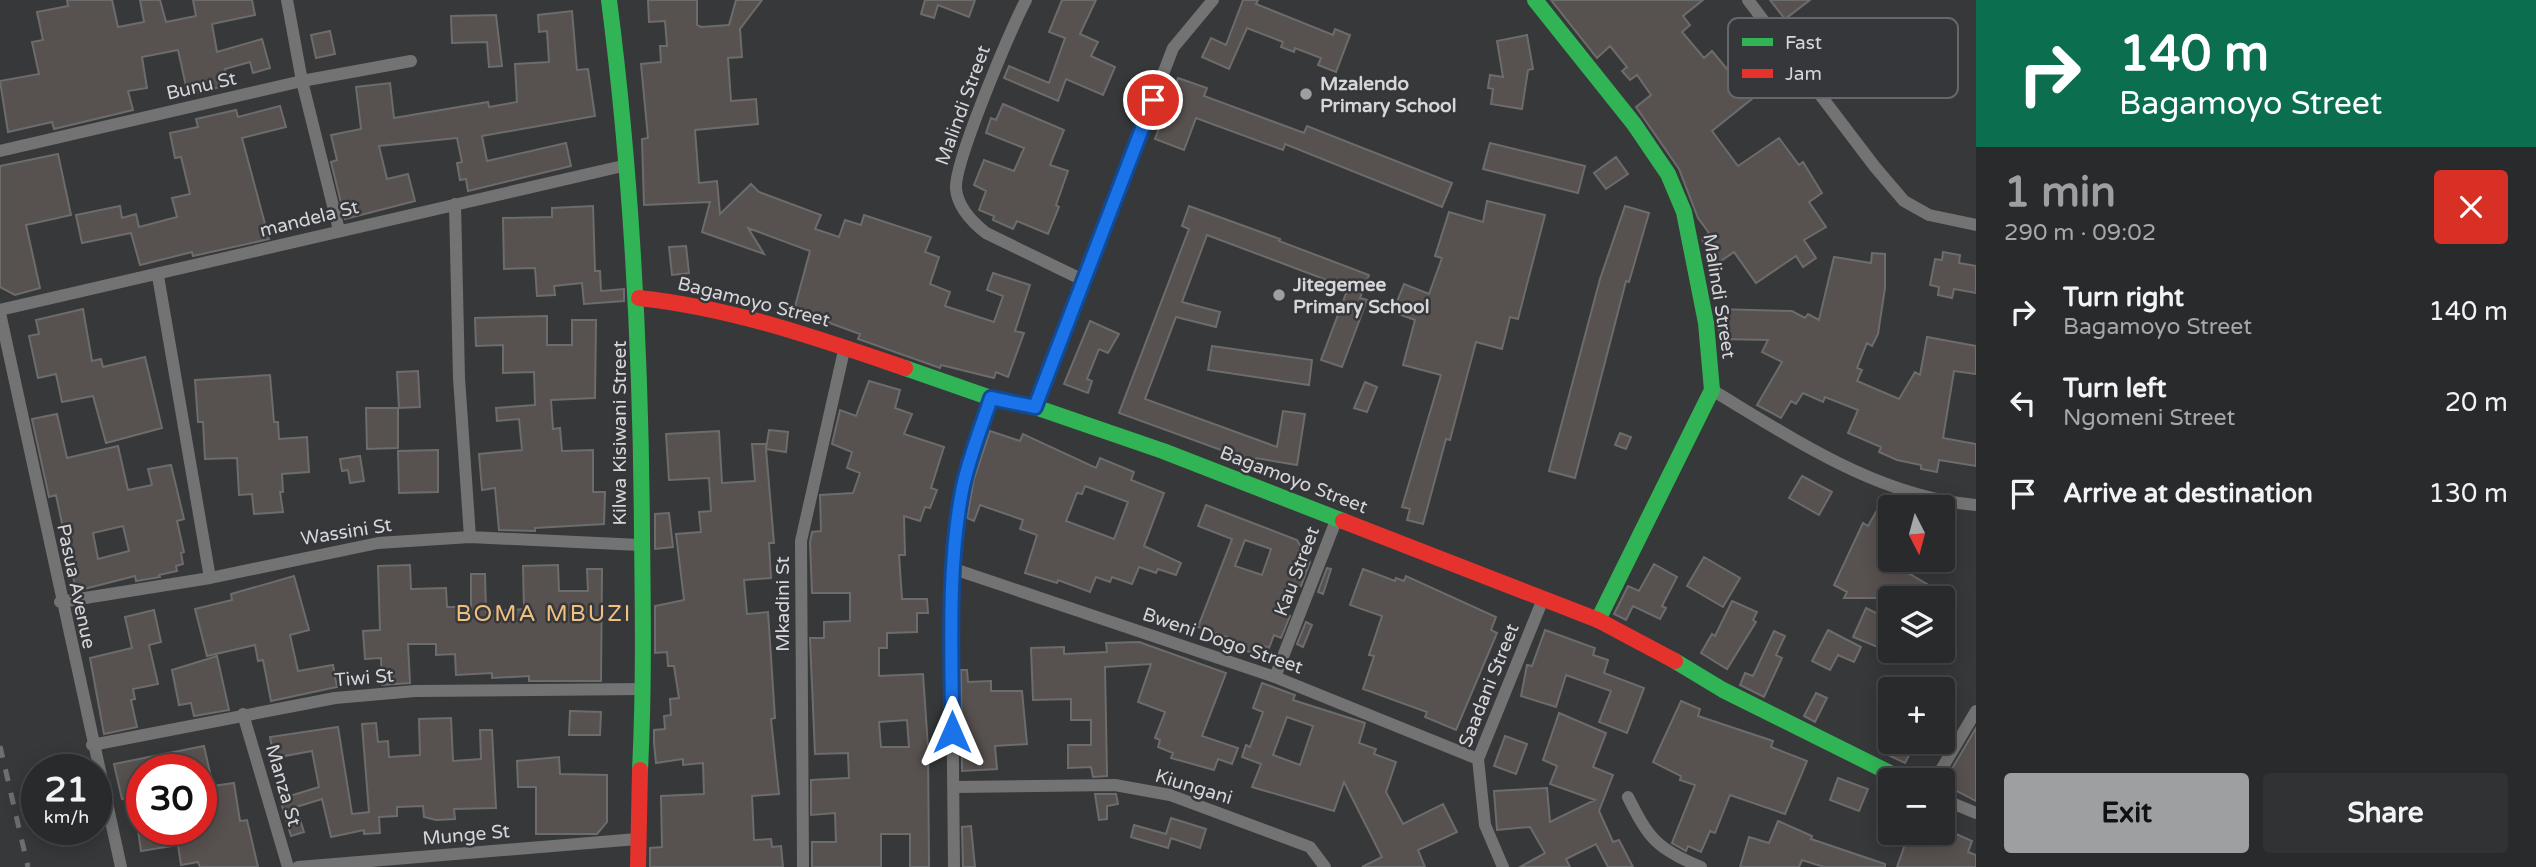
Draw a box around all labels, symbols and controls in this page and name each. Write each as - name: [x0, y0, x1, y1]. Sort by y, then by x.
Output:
- legend: [1728, 18, 1958, 98]
- text: 140 m: [2119, 25, 2269, 84]
- icon: right: [2004, 28, 2095, 119]
- text: Fast: [1785, 32, 1822, 54]
- street label: Malindi Street: [931, 42, 995, 168]
- text: Jam: [1785, 63, 1822, 85]
- street label: Bunu St: [164, 67, 238, 105]
- pin: [1123, 70, 1183, 130]
- place label: Mzalendo Primary School: [1320, 73, 1456, 118]
- icon: arrive: [1134, 81, 1172, 119]
- text: Bagamoyo Street: [2119, 85, 2382, 123]
- marker: Mzalendo Primary School: [1298, 86, 1314, 102]
- text: 1 min: [2004, 167, 2116, 218]
- button: close: [2434, 170, 2508, 244]
- street label: mandela St: [257, 196, 361, 242]
- text: 290 m · 09:02: [2004, 219, 2156, 247]
- street label: Malindi Street: [1698, 232, 1740, 360]
- street label: Bagamoyo Street: [675, 272, 832, 332]
- place label: Jitegemee Primary School: [1292, 274, 1429, 319]
- text: Turn right: [2063, 282, 2184, 313]
- marker: Jitegemee Primary School: [1271, 287, 1287, 303]
- icon: right: [2004, 293, 2042, 331]
- text: 140 m: [2428, 296, 2508, 327]
- text: Bagamoyo Street: [2063, 313, 2252, 341]
- street label: Kilwa Kisiwani Street: [609, 340, 631, 526]
- text: Turn left: [2063, 373, 2166, 404]
- icon: left: [2004, 384, 2042, 422]
- text: 20 m: [2445, 387, 2508, 418]
- text: Ngomeni Street: [2063, 404, 2235, 432]
- street label: Bagamoyo Street: [1217, 442, 1371, 518]
- icon: arrive: [2004, 475, 2042, 513]
- text: Arrive at destination: [2063, 478, 2313, 509]
- text: 130 m: [2428, 478, 2508, 509]
- north arrow: [1878, 495, 1955, 572]
- map controls: [1878, 495, 1955, 845]
- street label: Wassini St: [299, 514, 393, 550]
- street label: Pasua Avenue: [52, 522, 100, 651]
- street label: Kau Street: [1270, 523, 1324, 619]
- street label: Mkadini St: [772, 556, 794, 652]
- button: layers: [1878, 586, 1955, 663]
- district label: BOMA MBUZI: [456, 600, 632, 628]
- street label: Bweni Dogo Street: [1140, 603, 1306, 679]
- street label: Saadani Street: [1454, 620, 1524, 750]
- street label: Tiwi St: [334, 664, 395, 692]
- button: +: [1878, 677, 1955, 754]
- position arrow: [915, 695, 989, 769]
- street label: Manza St: [261, 742, 305, 829]
- speed limit sign: 30: [126, 754, 217, 845]
- street label: Kiungani: [1152, 765, 1235, 809]
- button: −: [1878, 768, 1955, 845]
- text: 21: [45, 769, 88, 811]
- button: Exit: [2004, 773, 2249, 853]
- button: Share: [2263, 773, 2508, 853]
- text: km/h: [44, 806, 89, 828]
- street label: Munge St: [422, 820, 511, 850]

